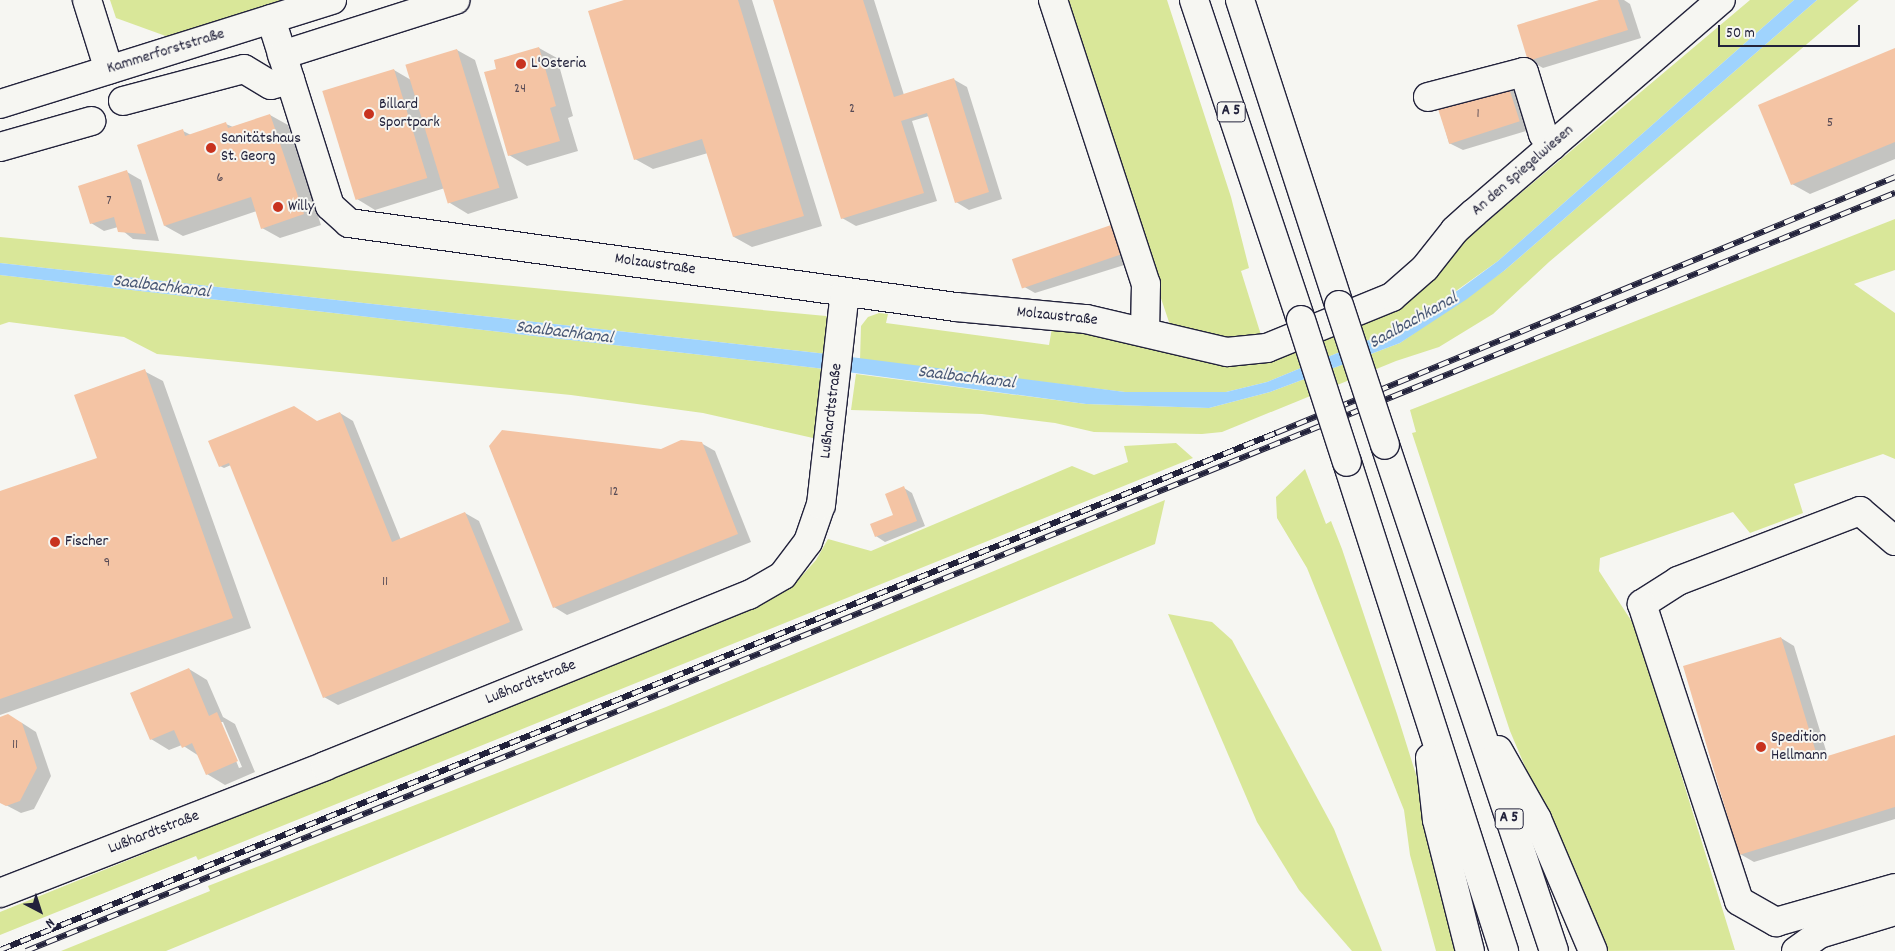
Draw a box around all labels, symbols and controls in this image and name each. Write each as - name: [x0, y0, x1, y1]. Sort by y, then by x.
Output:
- scale bar: [1720, 15, 1862, 47]
- text: 50 m: [1726, 23, 1755, 45]
- street label: Kammerforststraße: [105, 25, 227, 79]
- place label: L'Osteria: [531, 54, 586, 74]
- marker: L'Osteria: [515, 58, 527, 70]
- house number: 24: [514, 81, 526, 97]
- place label: Billard Sportpark: [379, 95, 440, 133]
- road number: A 5: [1216, 100, 1246, 124]
- house number: 2: [849, 101, 855, 117]
- house number: 1: [1476, 106, 1480, 122]
- marker: Billard Sportpark: [363, 108, 375, 120]
- house number: 5: [1827, 115, 1833, 131]
- street label: An den Spiegelwiesen: [1468, 121, 1578, 221]
- place label: Sanitätshaus St. Georg: [221, 129, 301, 167]
- marker: Sanitätshaus St. Georg: [205, 142, 217, 154]
- house number: 6: [217, 170, 223, 186]
- house number: 7: [106, 193, 112, 209]
- place label: Willy: [288, 197, 314, 217]
- marker: Willy: [272, 201, 284, 213]
- street label: Molzaustraße: [613, 250, 697, 280]
- water label: Saalbachkanal: [111, 271, 211, 305]
- water label: Saalbachkanal: [1366, 289, 1462, 355]
- street label: Molzaustraße: [1015, 303, 1099, 331]
- water label: Saalbachkanal: [514, 317, 614, 351]
- street label: Lußhardtstraße: [817, 362, 847, 460]
- water label: Saalbachkanal: [916, 362, 1016, 396]
- house number: 12: [609, 484, 619, 500]
- place label: Fischer: [65, 532, 109, 552]
- marker: Fischer: [49, 536, 61, 548]
- house number: 9: [104, 555, 110, 571]
- house number: 11: [382, 574, 388, 590]
- street label: Lußhardtstraße: [483, 656, 579, 710]
- place label: Spedition Hellmann: [1771, 728, 1827, 766]
- house number: 11: [12, 737, 18, 753]
- marker: Spedition Hellmann: [1755, 741, 1767, 753]
- road number: A 5: [1494, 806, 1524, 832]
- street label: Lußhardtstraße: [106, 807, 202, 859]
- north arrow: [15, 886, 65, 936]
- text: N: [41, 913, 59, 932]

